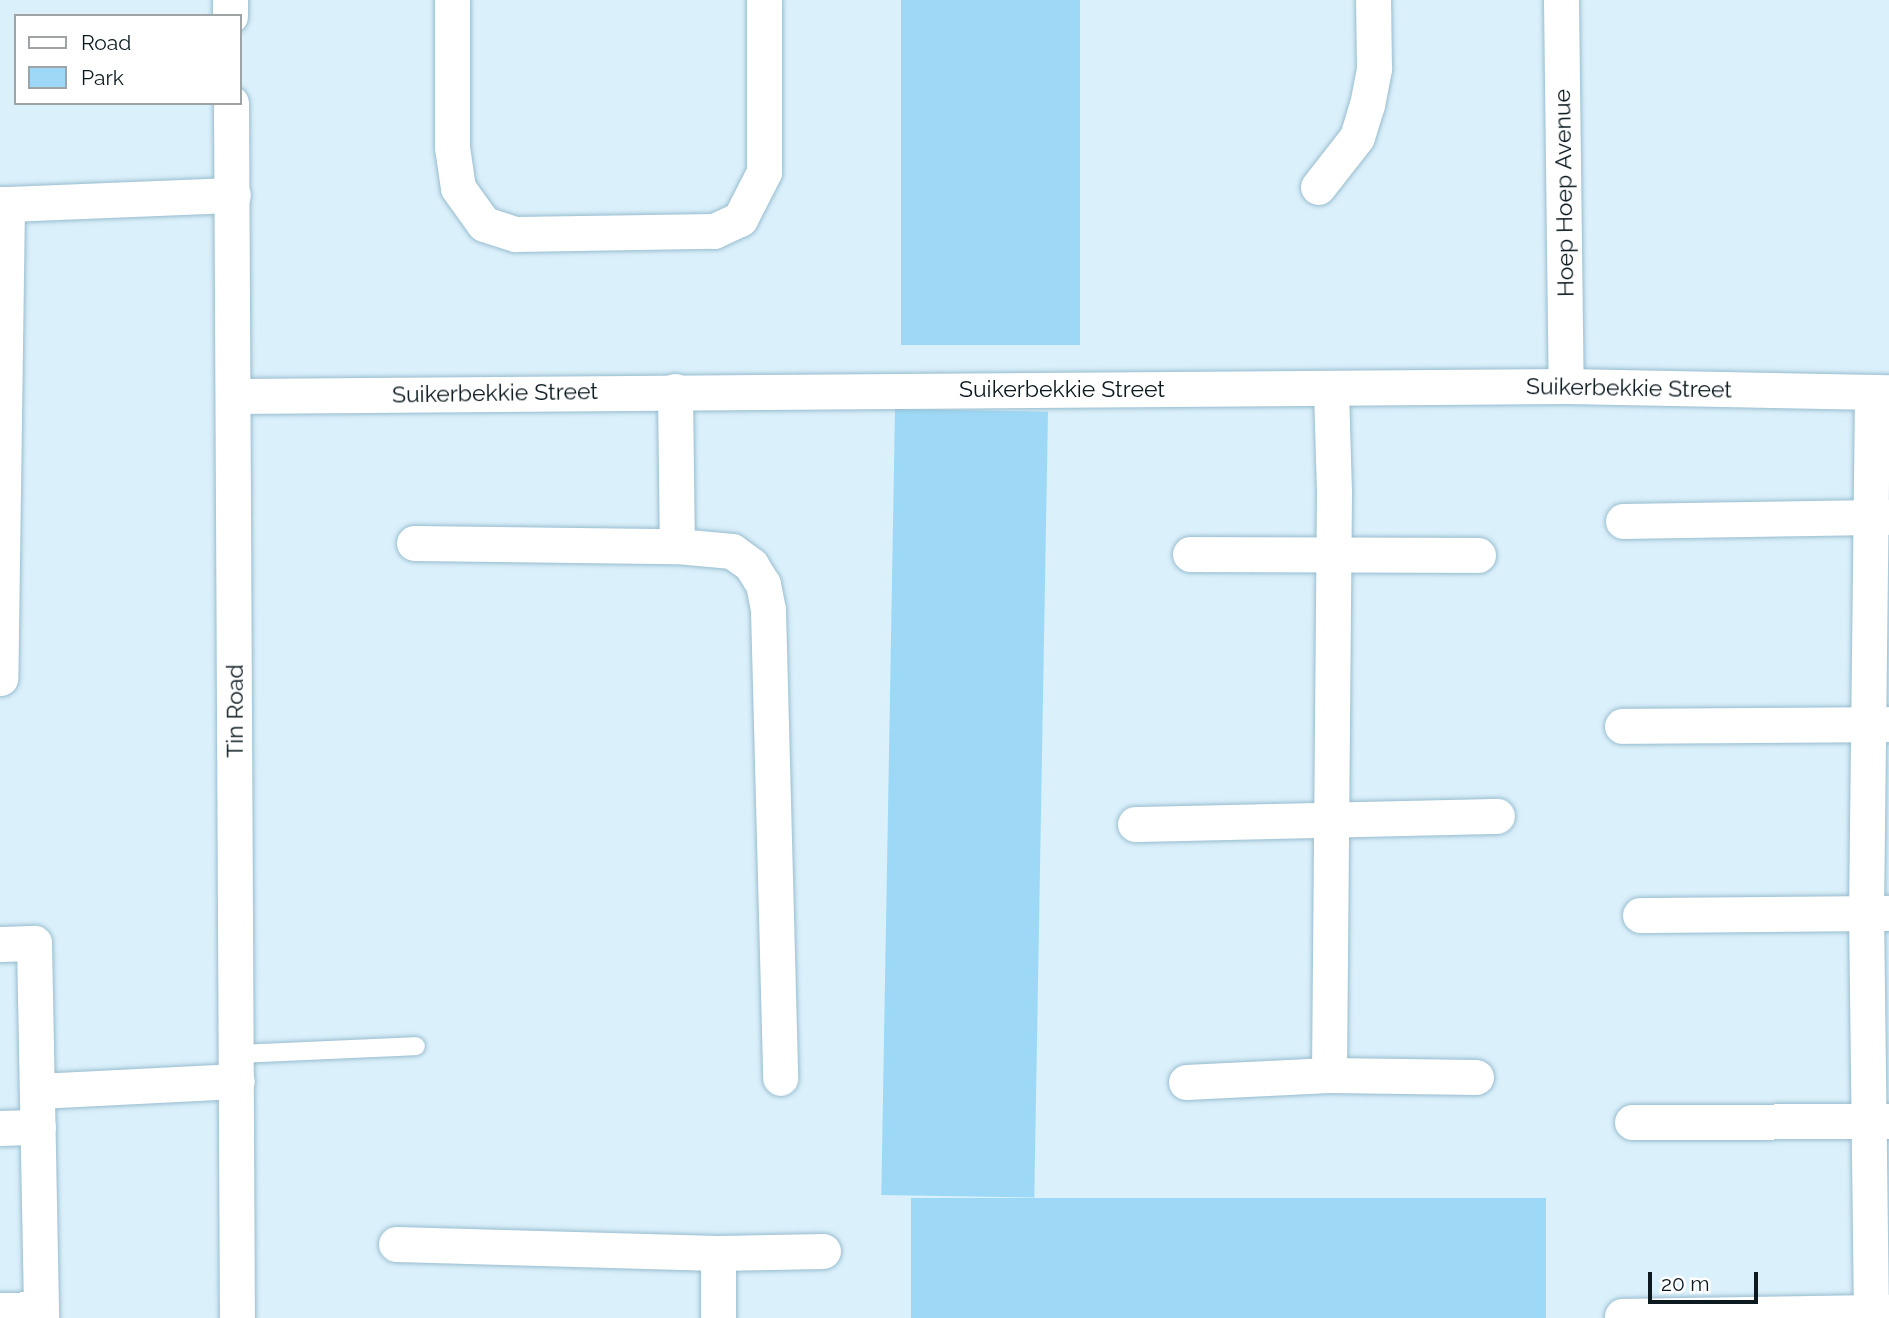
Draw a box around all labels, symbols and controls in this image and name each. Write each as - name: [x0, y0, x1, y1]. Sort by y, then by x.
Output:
- legend: [14, 14, 242, 105]
- text: Road: [81, 30, 131, 55]
- text: Park: [81, 65, 124, 90]
- street label: Hoep Hoep Avenue: [1548, 88, 1580, 298]
- street label: Suikerbekkie Street: [1526, 372, 1732, 404]
- street label: Suikerbekkie Street: [959, 375, 1165, 403]
- street label: Suikerbekkie Street: [392, 377, 598, 409]
- street label: Tin Road: [221, 664, 249, 758]
- scale bar: [1651, 1258, 1761, 1302]
- text: 20 m: [1661, 1271, 1709, 1296]

